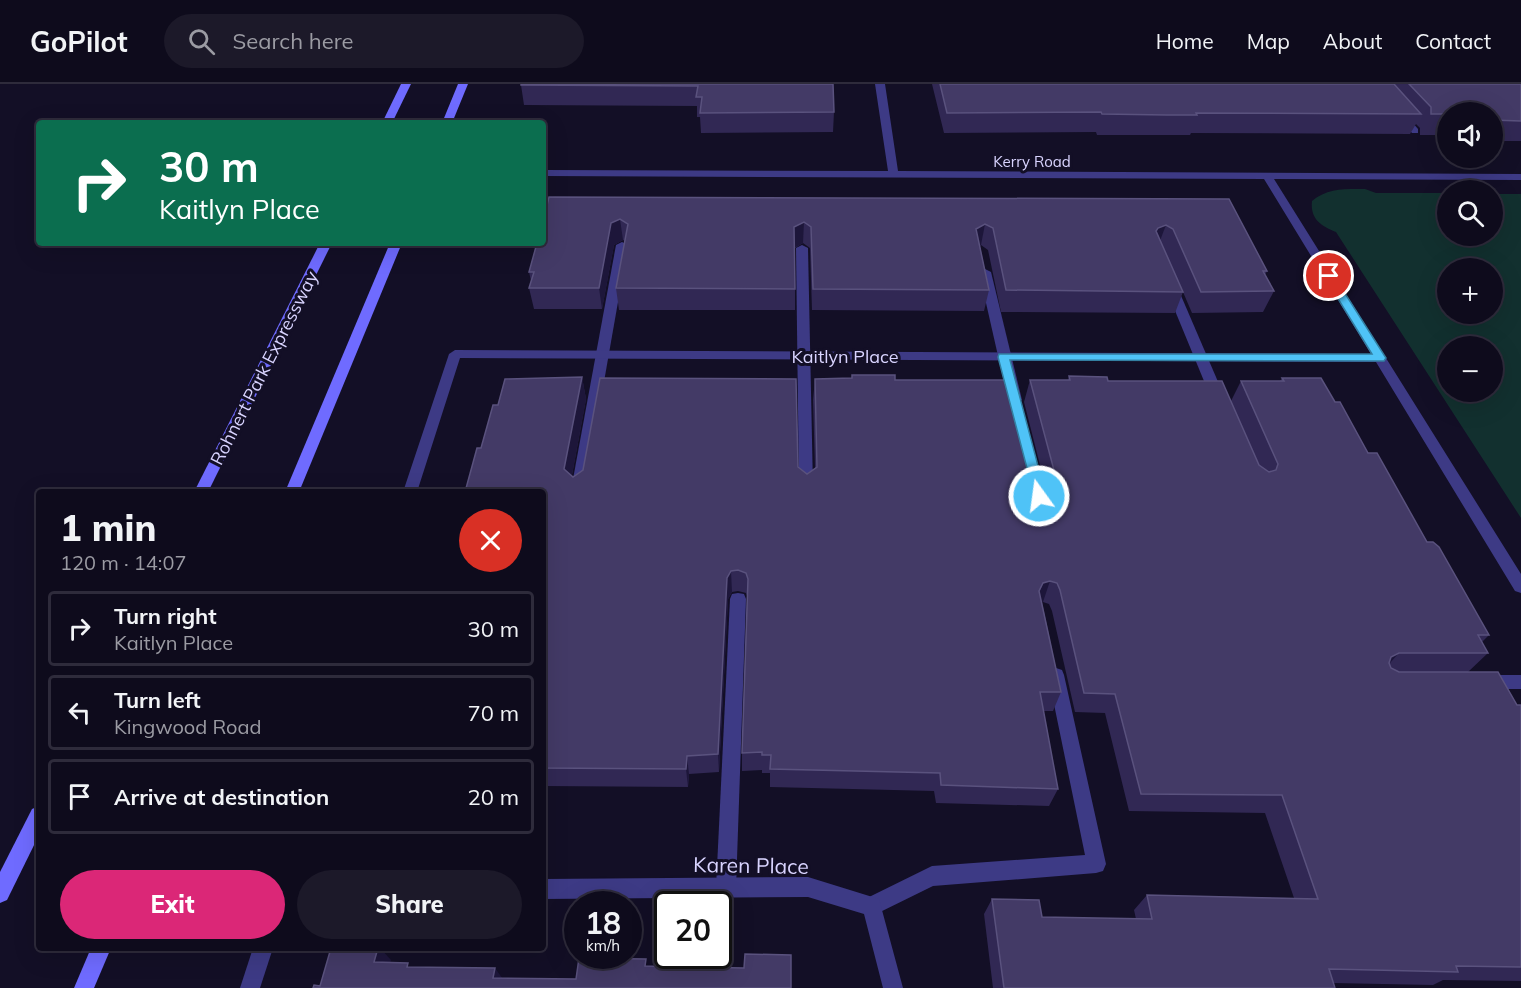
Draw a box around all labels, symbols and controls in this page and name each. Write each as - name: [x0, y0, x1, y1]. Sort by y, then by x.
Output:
- search box: [164, 14, 584, 68]
- text: GoPilot: [30, 24, 128, 59]
- icon: search: [185, 25, 218, 58]
- text: Search here: [233, 27, 354, 55]
- text: Home: [1156, 28, 1214, 54]
- text: Map: [1247, 28, 1290, 54]
- text: About: [1323, 28, 1382, 54]
- text: Contact: [1415, 28, 1491, 54]
- map controls: [1437, 102, 1503, 402]
- button: sound: [1437, 102, 1503, 168]
- text: 30 m: [159, 140, 259, 193]
- icon: right: [60, 144, 138, 222]
- street label: Kerry Road: [993, 152, 1071, 171]
- button: search: [1437, 180, 1503, 246]
- text: Kaitlyn Place: [159, 192, 320, 226]
- pin: [1303, 250, 1354, 301]
- button: +: [1437, 258, 1503, 324]
- icon: arrive: [1312, 259, 1345, 292]
- street label: Rohnert Park Expressway: [205, 267, 323, 469]
- button: −: [1437, 336, 1503, 402]
- street label: Kaitlyn Place: [791, 345, 899, 368]
- position arrow: [1007, 464, 1071, 528]
- text: 1 min: [60, 505, 156, 550]
- button: close: [459, 509, 522, 572]
- text: 120 m · 14:07: [60, 550, 186, 575]
- text: Turn right: [114, 602, 217, 630]
- icon: right: [63, 612, 96, 645]
- text: 30 m: [468, 615, 519, 643]
- text: Kaitlyn Place: [114, 630, 233, 655]
- text: Turn left: [114, 686, 201, 714]
- icon: left: [63, 696, 96, 729]
- text: 70 m: [468, 699, 519, 727]
- text: Kingwood Road: [114, 714, 262, 739]
- icon: arrive: [63, 780, 96, 813]
- text: Arrive at destination: [114, 783, 329, 811]
- text: 20 m: [468, 783, 519, 811]
- street label: Karen Place: [693, 851, 809, 879]
- button: Exit: [60, 870, 285, 939]
- button: Share: [297, 870, 522, 939]
- speed limit sign: 20: [654, 891, 732, 969]
- text: 18: [585, 904, 621, 942]
- text: km/h: [586, 936, 620, 955]

